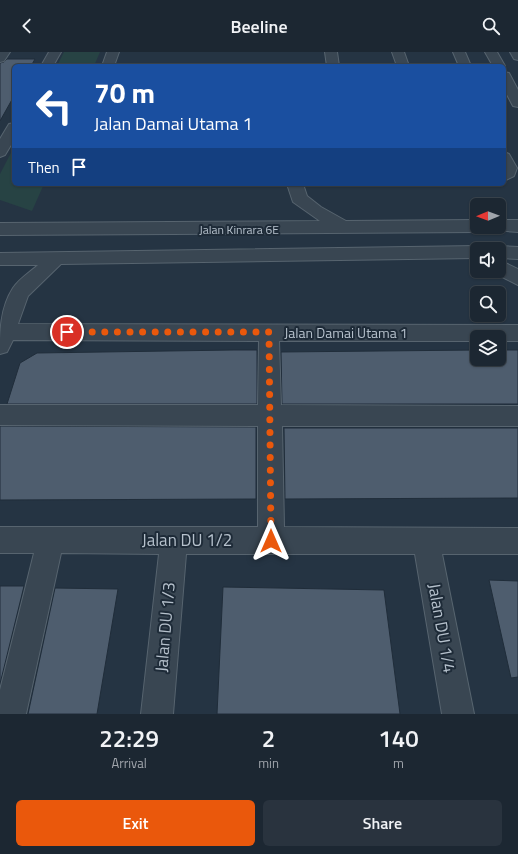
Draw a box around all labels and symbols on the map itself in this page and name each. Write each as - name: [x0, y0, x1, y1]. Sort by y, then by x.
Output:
- north arrow: [470, 198, 506, 234]
- street label: Jalan Kinrara 6E: [199, 220, 279, 239]
- pin: [50, 315, 84, 349]
- street label: Jalan Damai Utama 1: [284, 322, 408, 343]
- position arrow: [250, 520, 292, 562]
- street label: Jalan DU 1/2: [142, 527, 232, 553]
- street label: Jalan DU 1/3: [148, 581, 182, 673]
- street label: Jalan DU 1/4: [421, 581, 463, 675]

